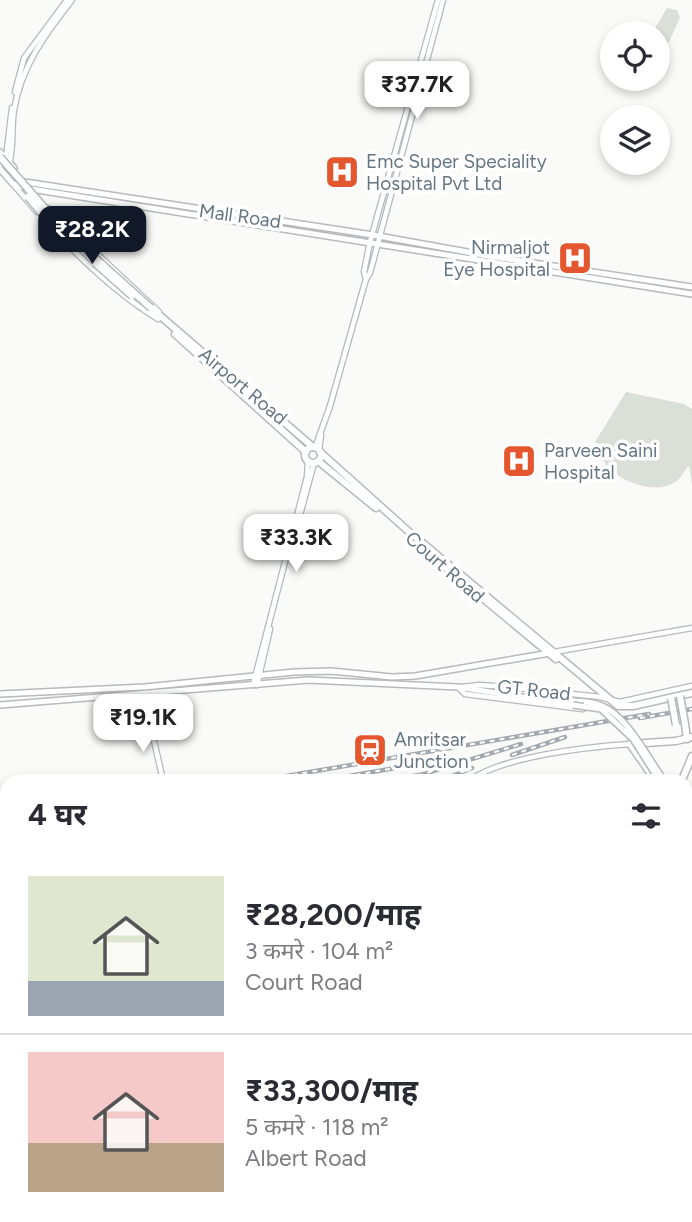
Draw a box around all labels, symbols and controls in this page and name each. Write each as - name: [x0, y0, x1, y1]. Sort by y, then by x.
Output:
- map controls: [600, 21, 670, 175]
- button: locate: [600, 21, 670, 91]
- pin: ₹37.7K: [360, 61, 474, 121]
- text: ₹37.7K: [380, 70, 454, 98]
- button: layers: [600, 105, 670, 175]
- place label: Emc Super Speciality Hospital Pvt Ltd: [366, 150, 547, 195]
- hospital icon: Emc Super Speciality Hospital Pvt Ltd: [323, 153, 361, 191]
- street label: Mall Road: [198, 199, 282, 233]
- pin: ₹28.2K: [35, 206, 149, 266]
- text: ₹28.2K: [54, 215, 130, 243]
- place label: Nirmaljot Eye Hospital: [443, 236, 550, 281]
- hospital icon: Nirmaljot Eye Hospital: [556, 239, 594, 277]
- street label: Airport Road: [194, 342, 292, 430]
- place label: Parveen Saini Hospital: [544, 439, 657, 484]
- hospital icon: Parveen Saini Hospital: [500, 442, 538, 480]
- pin: ₹33.3K: [239, 514, 353, 574]
- text: ₹33.3K: [259, 523, 333, 551]
- street label: Court Road: [401, 526, 489, 608]
- street label: GT Road: [496, 675, 572, 705]
- pin: ₹19.1K: [86, 694, 200, 754]
- text: ₹19.1K: [109, 703, 177, 731]
- place label: Amritsar Junction: [394, 728, 468, 773]
- station icon: Amritsar Junction: [351, 731, 389, 769]
- text: 4 घर: [28, 796, 87, 833]
- icon: filters: [627, 797, 665, 835]
- text: ₹28,200/माह: [245, 896, 421, 933]
- icon: home: [84, 904, 168, 988]
- text: 3 कमरे · 104 m²: [245, 937, 393, 965]
- text: Court Road: [245, 968, 363, 996]
- text: ₹33,300/माह: [245, 1072, 418, 1109]
- icon: home: [84, 1080, 168, 1164]
- text: 5 कमरे · 118 m²: [245, 1113, 389, 1141]
- text: Albert Road: [245, 1144, 367, 1172]

